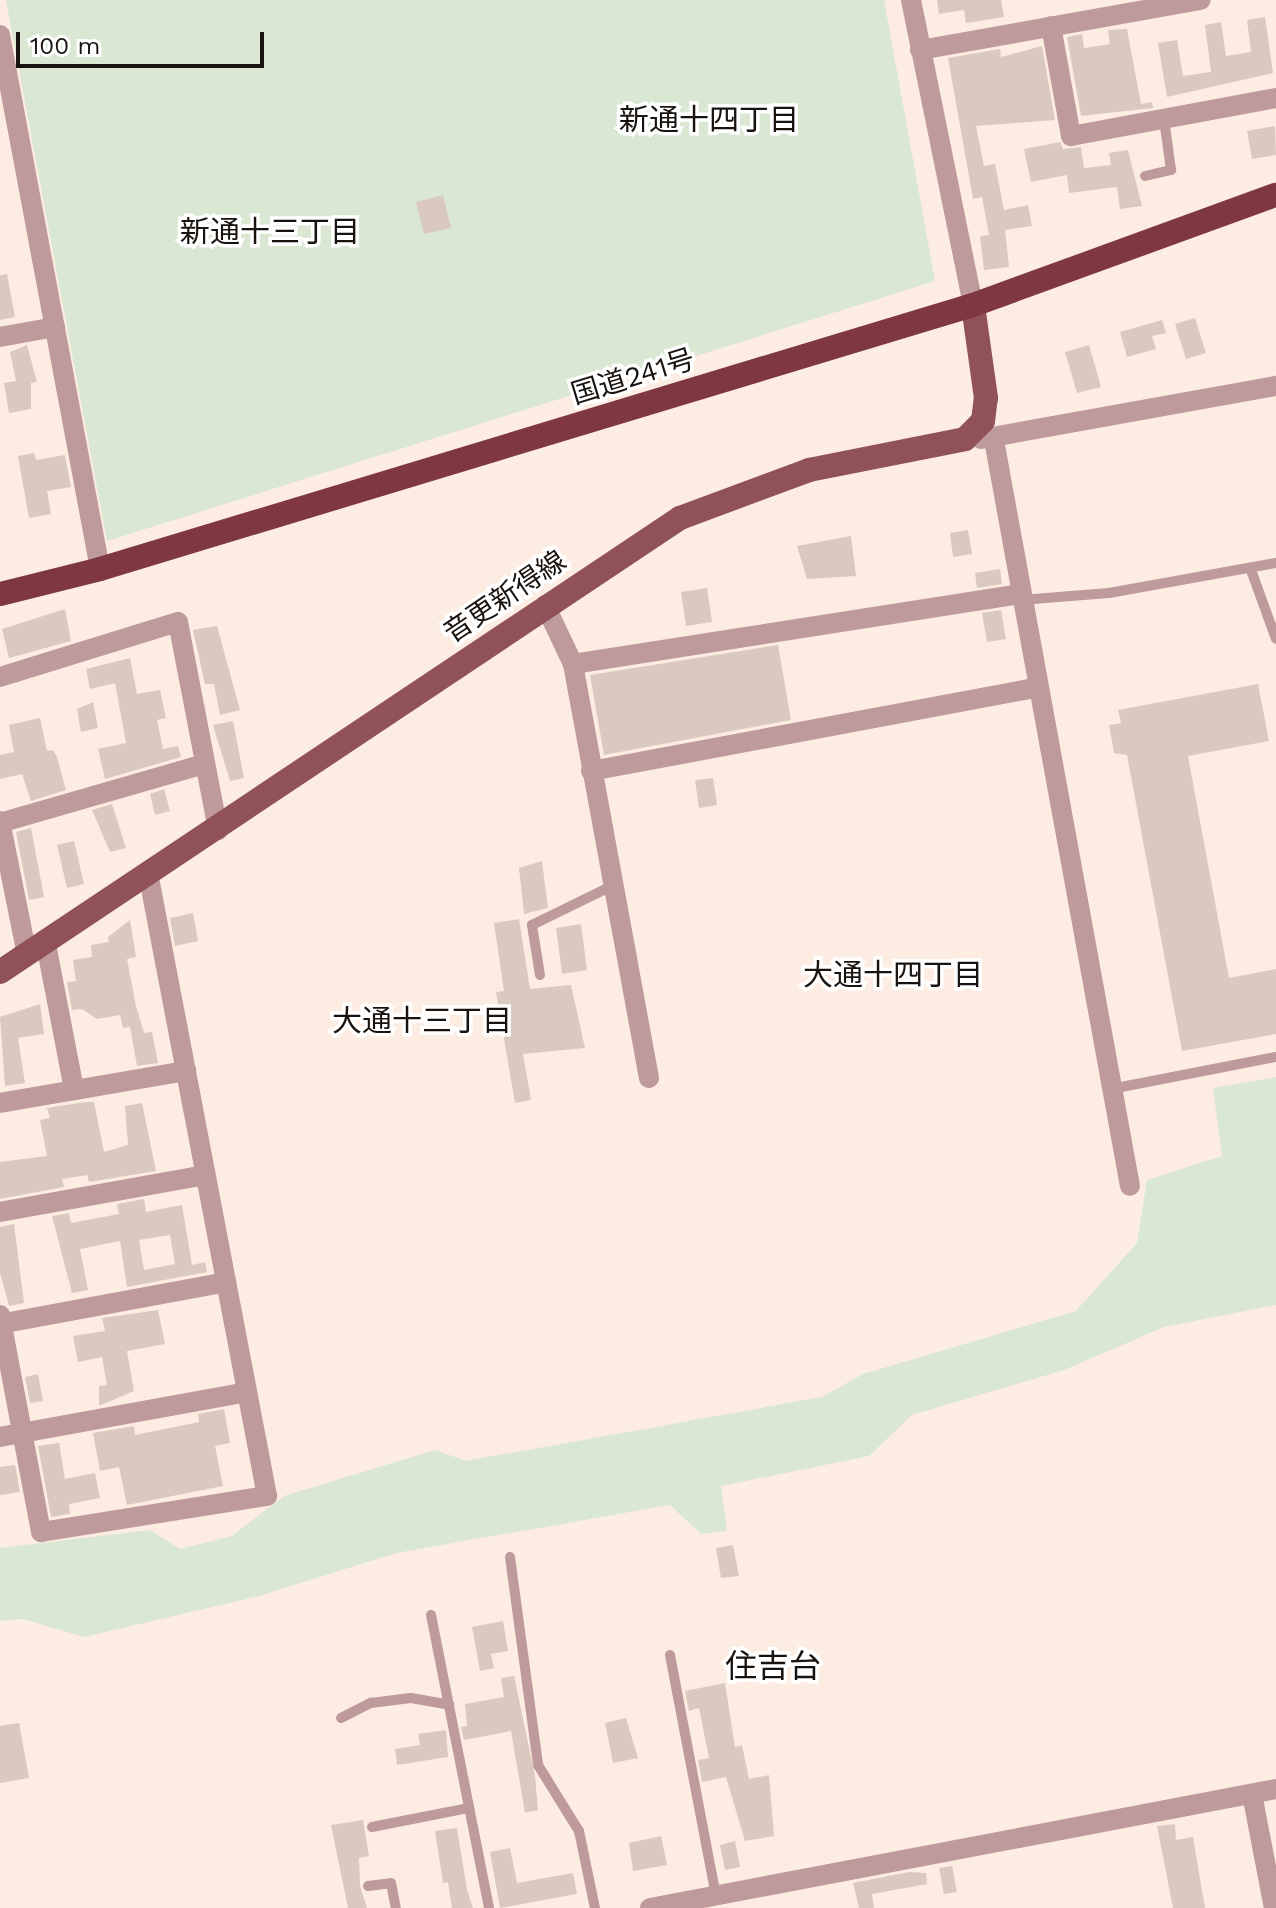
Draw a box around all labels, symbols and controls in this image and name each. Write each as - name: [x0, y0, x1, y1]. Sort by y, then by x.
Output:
- scale bar: [20, 16, 268, 66]
- text: 100 m: [30, 32, 100, 60]
- district label: 新通十四丁目: [619, 102, 799, 138]
- district label: 新通十三丁目: [180, 214, 360, 250]
- street label: 国道241号: [567, 342, 699, 412]
- street label: 音更新得線: [438, 544, 572, 650]
- district label: 大通十四丁目: [803, 957, 983, 993]
- district label: 大通十三丁目: [332, 1003, 512, 1039]
- district label: 住吉台: [725, 1647, 821, 1685]

